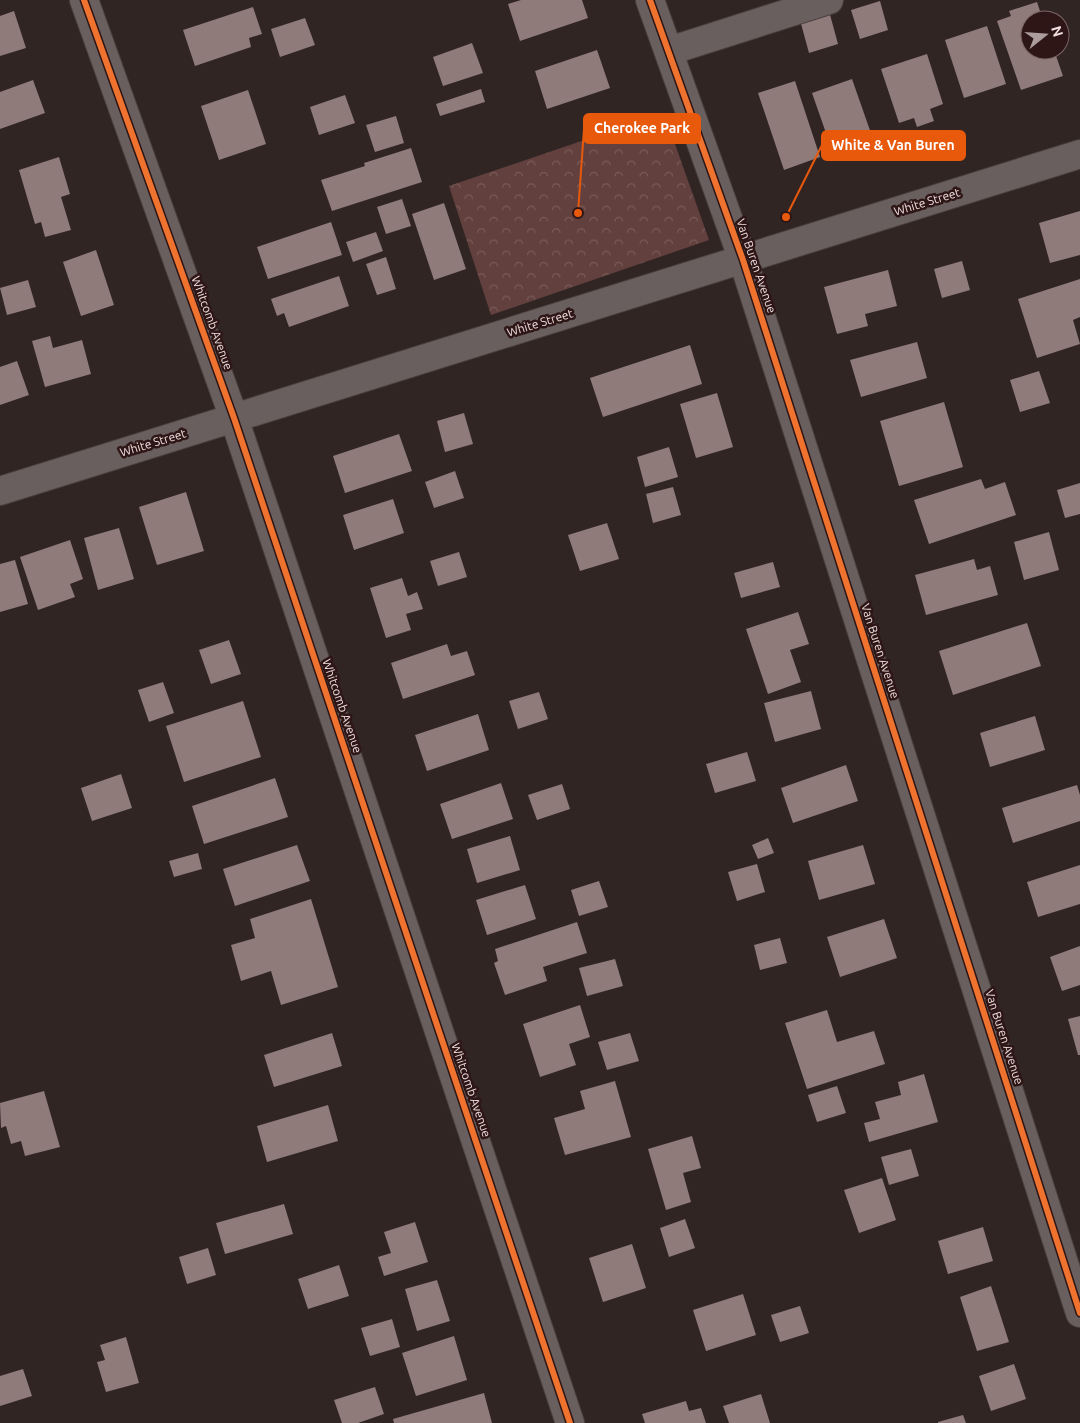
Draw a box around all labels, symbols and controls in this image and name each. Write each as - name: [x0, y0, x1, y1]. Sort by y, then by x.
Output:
- north arrow: [1020, 10, 1070, 60]
- text: N: [1048, 24, 1067, 39]
- callout: Cherokee Park: [584, 114, 700, 143]
- text: Cherokee Park: [594, 120, 690, 136]
- callout: White & Van Buren: [822, 131, 965, 160]
- text: White & Van Buren: [831, 137, 955, 153]
- street label: White Street: [892, 185, 962, 218]
- street label: Van Buren Avenue: [734, 217, 779, 315]
- street label: Whitcomb Avenue: [189, 274, 235, 371]
- street label: White Street: [505, 306, 575, 339]
- street label: White Street: [118, 426, 188, 459]
- street label: Van Buren Avenue: [859, 602, 902, 700]
- street label: Whitcomb Avenue: [320, 657, 365, 755]
- street label: Van Buren Avenue: [983, 988, 1026, 1086]
- street label: Whitcomb Avenue: [449, 1041, 494, 1139]

